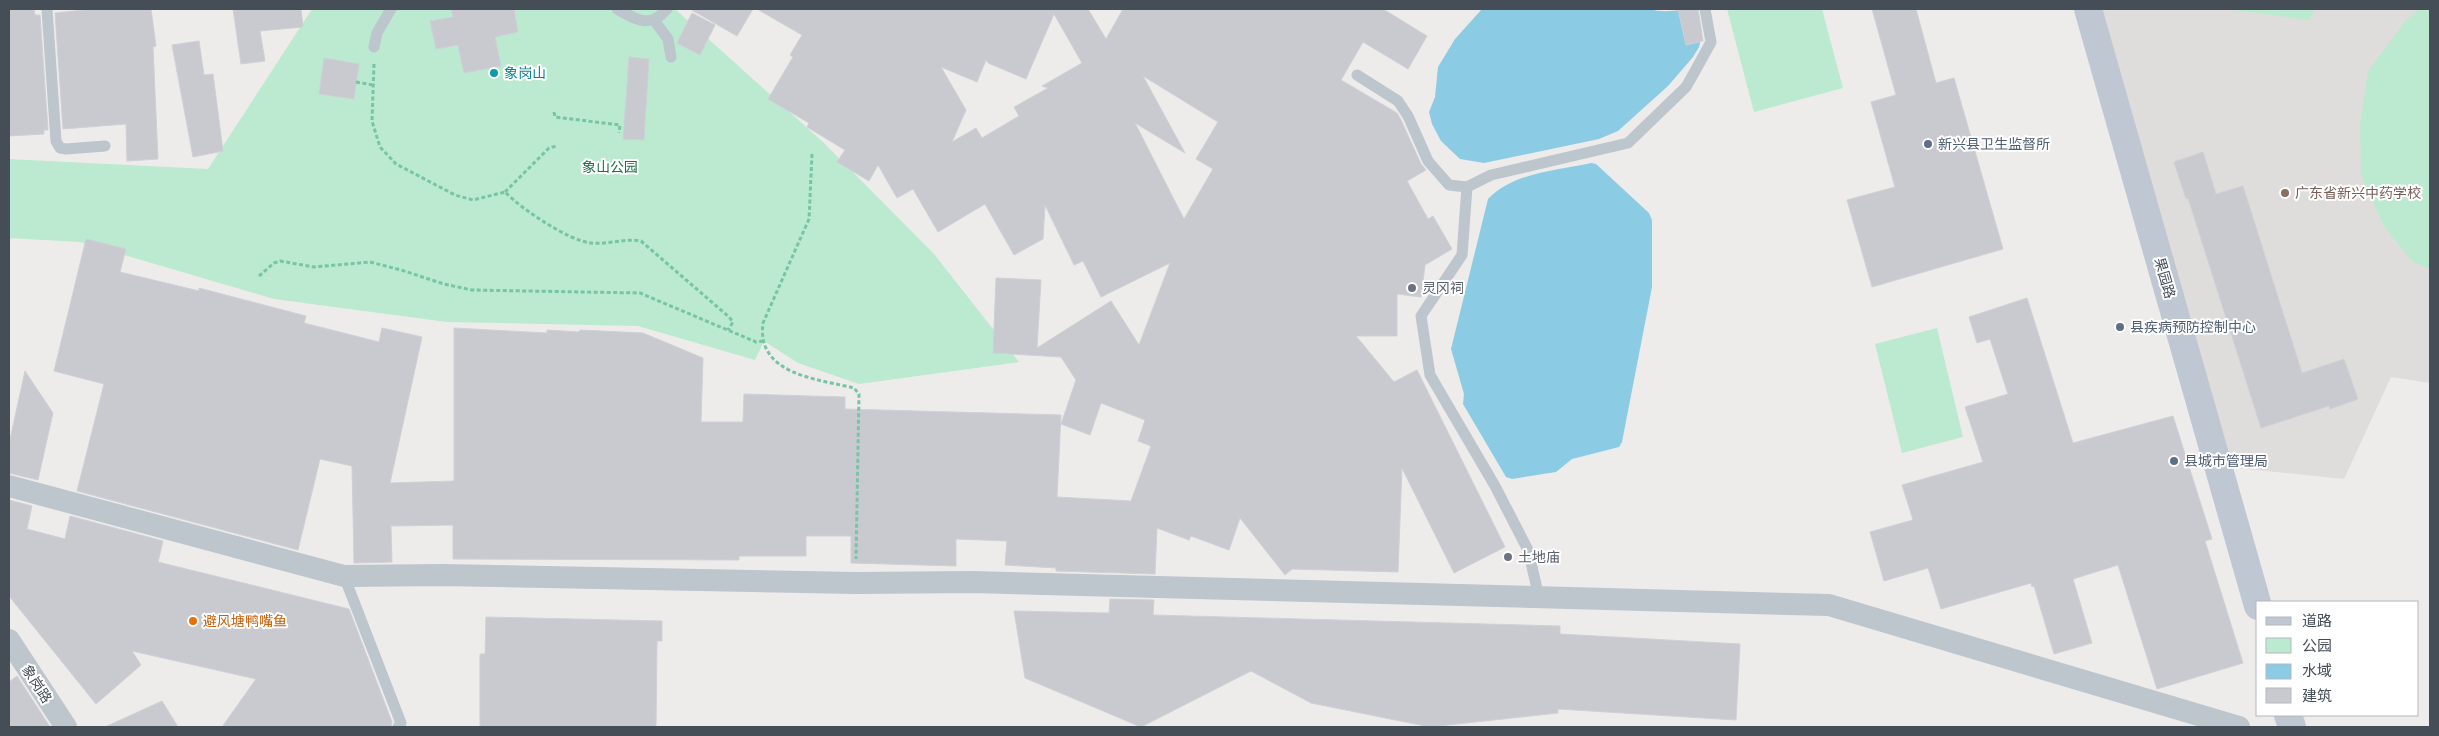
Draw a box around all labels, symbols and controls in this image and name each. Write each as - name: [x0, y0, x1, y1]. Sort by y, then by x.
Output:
- place label: 象岗山: [504, 66, 546, 81]
- marker: 象岗山: [488, 67, 500, 79]
- place label: 新兴县卫生监督所: [1938, 137, 2050, 152]
- marker: 新兴县卫生监督所: [1922, 138, 1934, 150]
- park label: 象山公园: [582, 160, 638, 175]
- place label: 广东省新兴中药学校: [2295, 185, 2421, 201]
- marker: 广东省新兴中药学校: [2279, 187, 2291, 199]
- street label: 果园路: [2152, 256, 2178, 300]
- place label: 灵冈祠: [1422, 281, 1464, 296]
- marker: 灵冈祠: [1406, 282, 1418, 294]
- place label: 县疾病预防控制中心: [2130, 319, 2256, 335]
- marker: 县疾病预防控制中心: [2114, 321, 2126, 333]
- place label: 县城市管理局: [2184, 454, 2268, 469]
- marker: 县城市管理局: [2168, 455, 2180, 467]
- place label: 土地庙: [1518, 550, 1560, 565]
- marker: 土地庙: [1502, 551, 1514, 563]
- legend: [2256, 601, 2419, 716]
- place label: 避风塘鸭嘴鱼: [203, 613, 287, 629]
- text: 道路: [2302, 613, 2332, 629]
- marker: 避风塘鸭嘴鱼: [187, 615, 199, 627]
- text: 公园: [2302, 638, 2332, 654]
- street label: 象岗路: [19, 663, 54, 706]
- text: 水域: [2302, 663, 2332, 679]
- text: 建筑: [2302, 688, 2332, 704]

